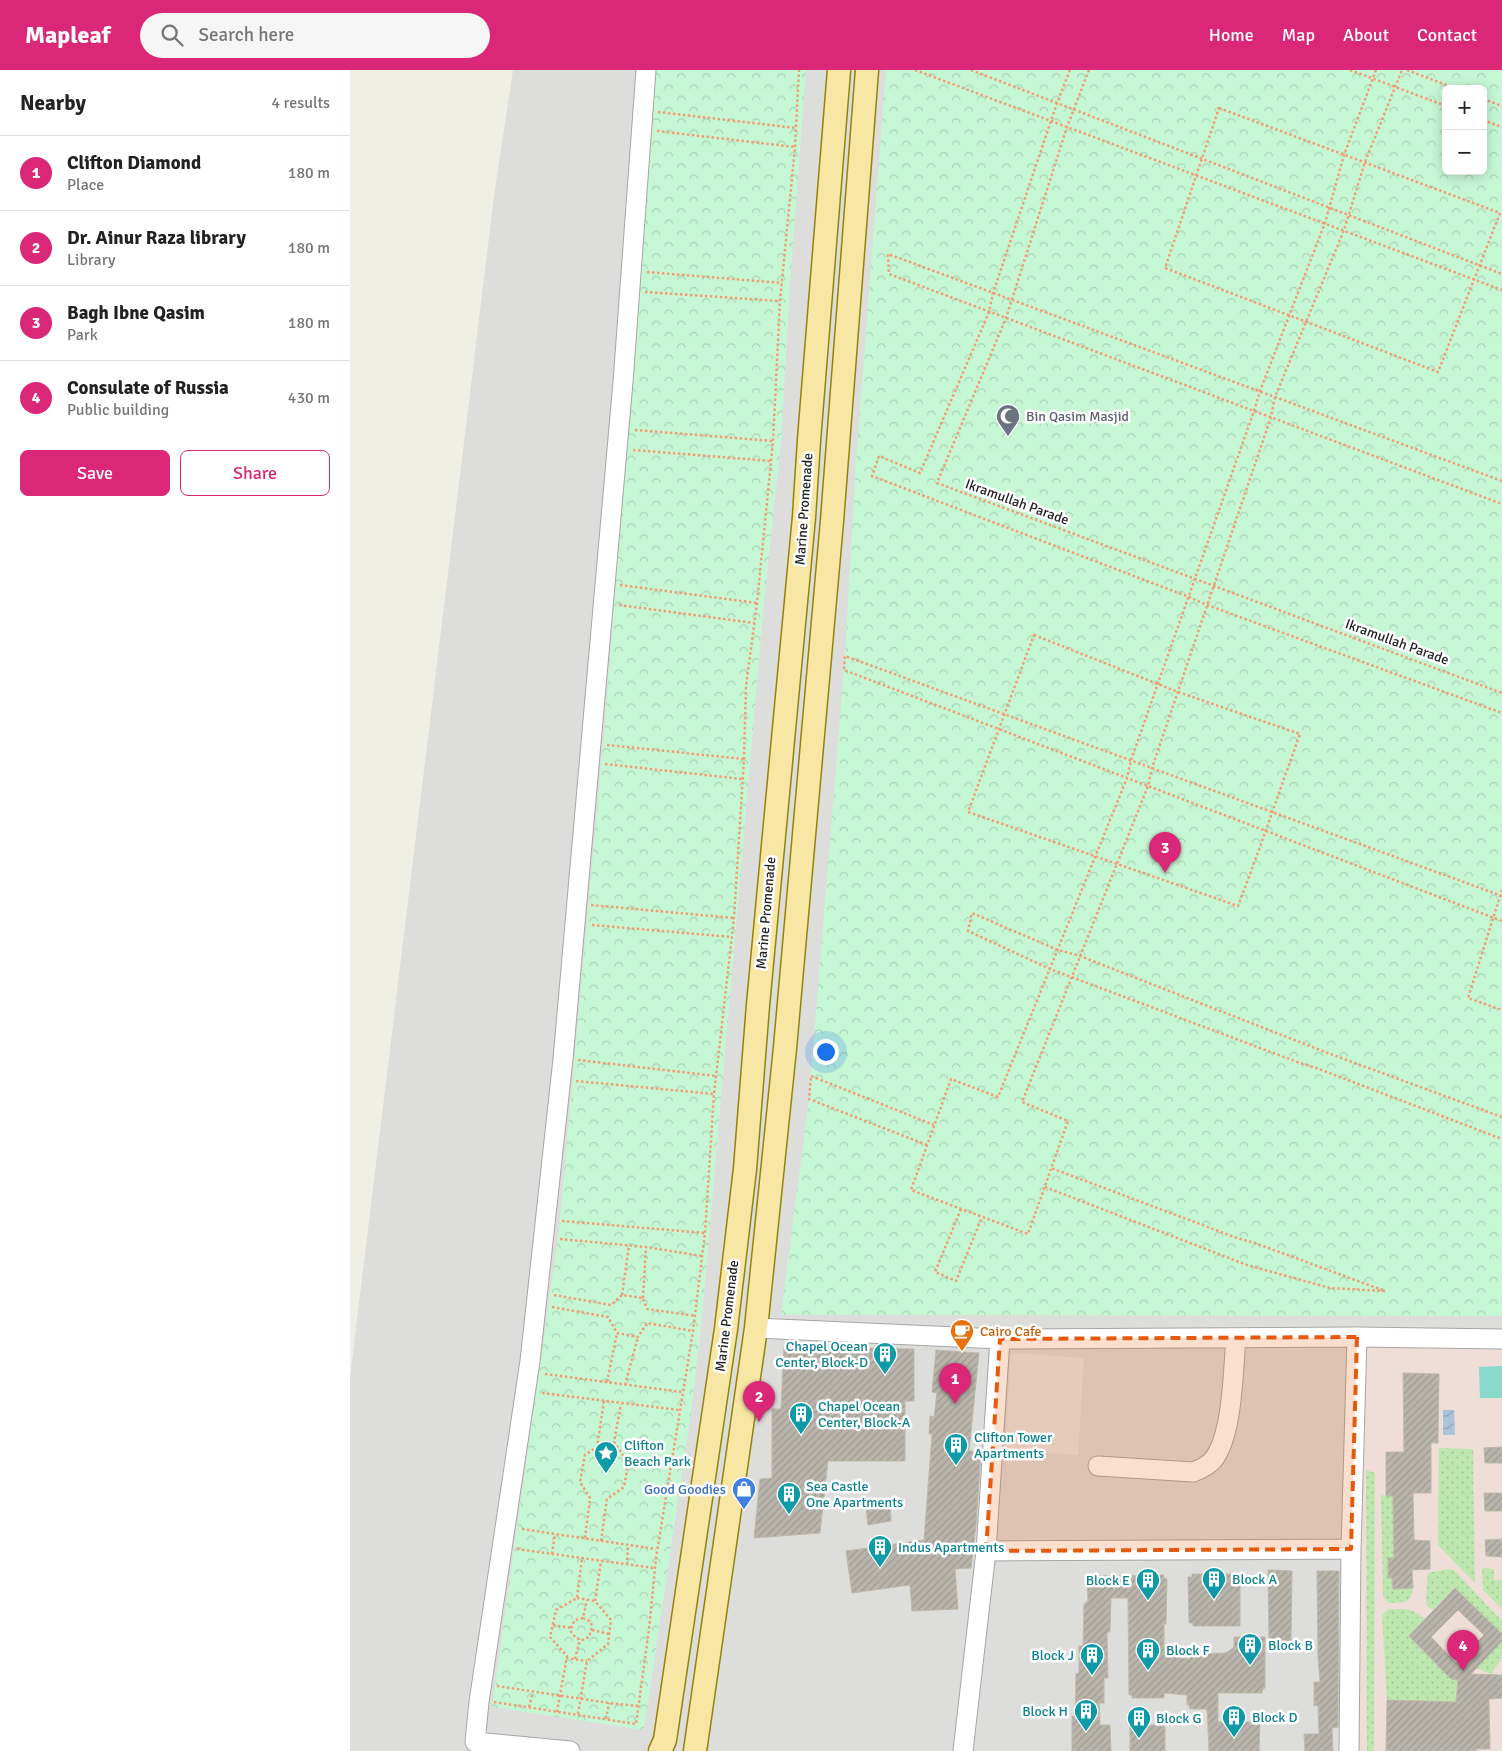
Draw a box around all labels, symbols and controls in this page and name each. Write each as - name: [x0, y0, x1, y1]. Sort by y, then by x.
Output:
- search box: [140, 13, 490, 58]
- text: Mapleaf: [25, 20, 110, 50]
- icon: search: [158, 21, 186, 49]
- text: Search here: [198, 23, 294, 47]
- text: Home: [1209, 24, 1254, 46]
- text: Map: [1282, 24, 1315, 46]
- text: About: [1343, 24, 1389, 46]
- text: Contact: [1417, 24, 1477, 46]
- map controls: [1442, 85, 1487, 175]
- button: +: [1442, 85, 1487, 130]
- text: Nearby: [20, 90, 86, 116]
- text: 4 results: [271, 93, 330, 113]
- button: −: [1442, 130, 1487, 175]
- text: Clifton Diamond: [67, 151, 201, 175]
- text: 1: [32, 163, 40, 183]
- text: 180 m: [288, 163, 330, 183]
- text: Place: [67, 175, 104, 195]
- text: Dr. Ainur Raza library: [67, 226, 246, 250]
- text: 2: [32, 238, 40, 258]
- text: 180 m: [288, 238, 330, 258]
- text: Library: [67, 250, 116, 270]
- text: Bagh Ibne Qasim: [67, 301, 205, 325]
- text: 3: [32, 313, 40, 333]
- text: 180 m: [288, 313, 330, 333]
- text: Park: [67, 325, 98, 345]
- text: Consulate of Russia: [67, 376, 229, 400]
- text: 4: [32, 388, 40, 408]
- text: 430 m: [288, 388, 330, 408]
- text: Public building: [67, 400, 169, 420]
- mosque icon: Bin Qasim Masjid: [995, 403, 1021, 437]
- place label: Bin Qasim Masjid: [1026, 408, 1129, 425]
- button: Save: [20, 450, 170, 496]
- button: Share: [180, 450, 330, 496]
- street label: Marine Promenade: [792, 452, 816, 566]
- street label: Ikramullah Parade: [963, 475, 1071, 529]
- street label: Ikramullah Parade: [1343, 615, 1451, 669]
- pin: 3: [1149, 832, 1181, 873]
- street label: Marine Promenade: [753, 856, 779, 970]
- your location: [813, 1039, 839, 1065]
- street label: Marine Promenade: [712, 1259, 742, 1373]
- cafe icon: Cairo Cafe: [949, 1318, 975, 1352]
- place label: Cairo Cafe: [980, 1323, 1042, 1340]
- place label: Chapel Ocean Center, Block-D: [775, 1338, 868, 1371]
- building icon: Chapel Ocean Center, Block-D: [872, 1341, 898, 1375]
- pin: 1: [939, 1363, 971, 1404]
- pin: 2: [743, 1381, 775, 1422]
- place label: Chapel Ocean Center, Block-A: [818, 1398, 911, 1431]
- building icon: Chapel Ocean Center, Block-A: [788, 1401, 814, 1435]
- place label: Clifton Tower Apartments: [974, 1429, 1053, 1462]
- building icon: Clifton Tower Apartments: [943, 1432, 969, 1466]
- place label: Clifton Beach Park: [624, 1437, 691, 1470]
- place icon: Clifton Beach Park: [593, 1440, 619, 1474]
- shop icon: Good Goodies: [731, 1476, 757, 1510]
- place label: Sea Castle One Apartments: [806, 1478, 903, 1511]
- place label: Good Goodies: [644, 1481, 726, 1498]
- building icon: Sea Castle One Apartments: [776, 1481, 802, 1515]
- building icon: Indus Apartments: [867, 1534, 893, 1568]
- place label: Indus Apartments: [898, 1539, 1004, 1556]
- building icon: Block A: [1201, 1566, 1227, 1600]
- building icon: Block E: [1135, 1567, 1161, 1601]
- place label: Block A: [1232, 1571, 1277, 1588]
- place label: Block E: [1086, 1572, 1130, 1589]
- pin: 4: [1447, 1630, 1479, 1671]
- building icon: Block B: [1237, 1632, 1263, 1666]
- building icon: Block F: [1135, 1637, 1161, 1671]
- place label: Block B: [1268, 1637, 1313, 1654]
- building icon: Block J: [1079, 1642, 1105, 1676]
- place label: Block F: [1166, 1642, 1210, 1659]
- place label: Block J: [1031, 1647, 1074, 1664]
- building icon: Block H: [1073, 1698, 1099, 1732]
- place label: Block H: [1022, 1703, 1068, 1720]
- building icon: Block D: [1221, 1704, 1247, 1738]
- building icon: Block G: [1126, 1705, 1152, 1739]
- place label: Block D: [1252, 1709, 1298, 1726]
- place label: Block G: [1156, 1710, 1201, 1727]

